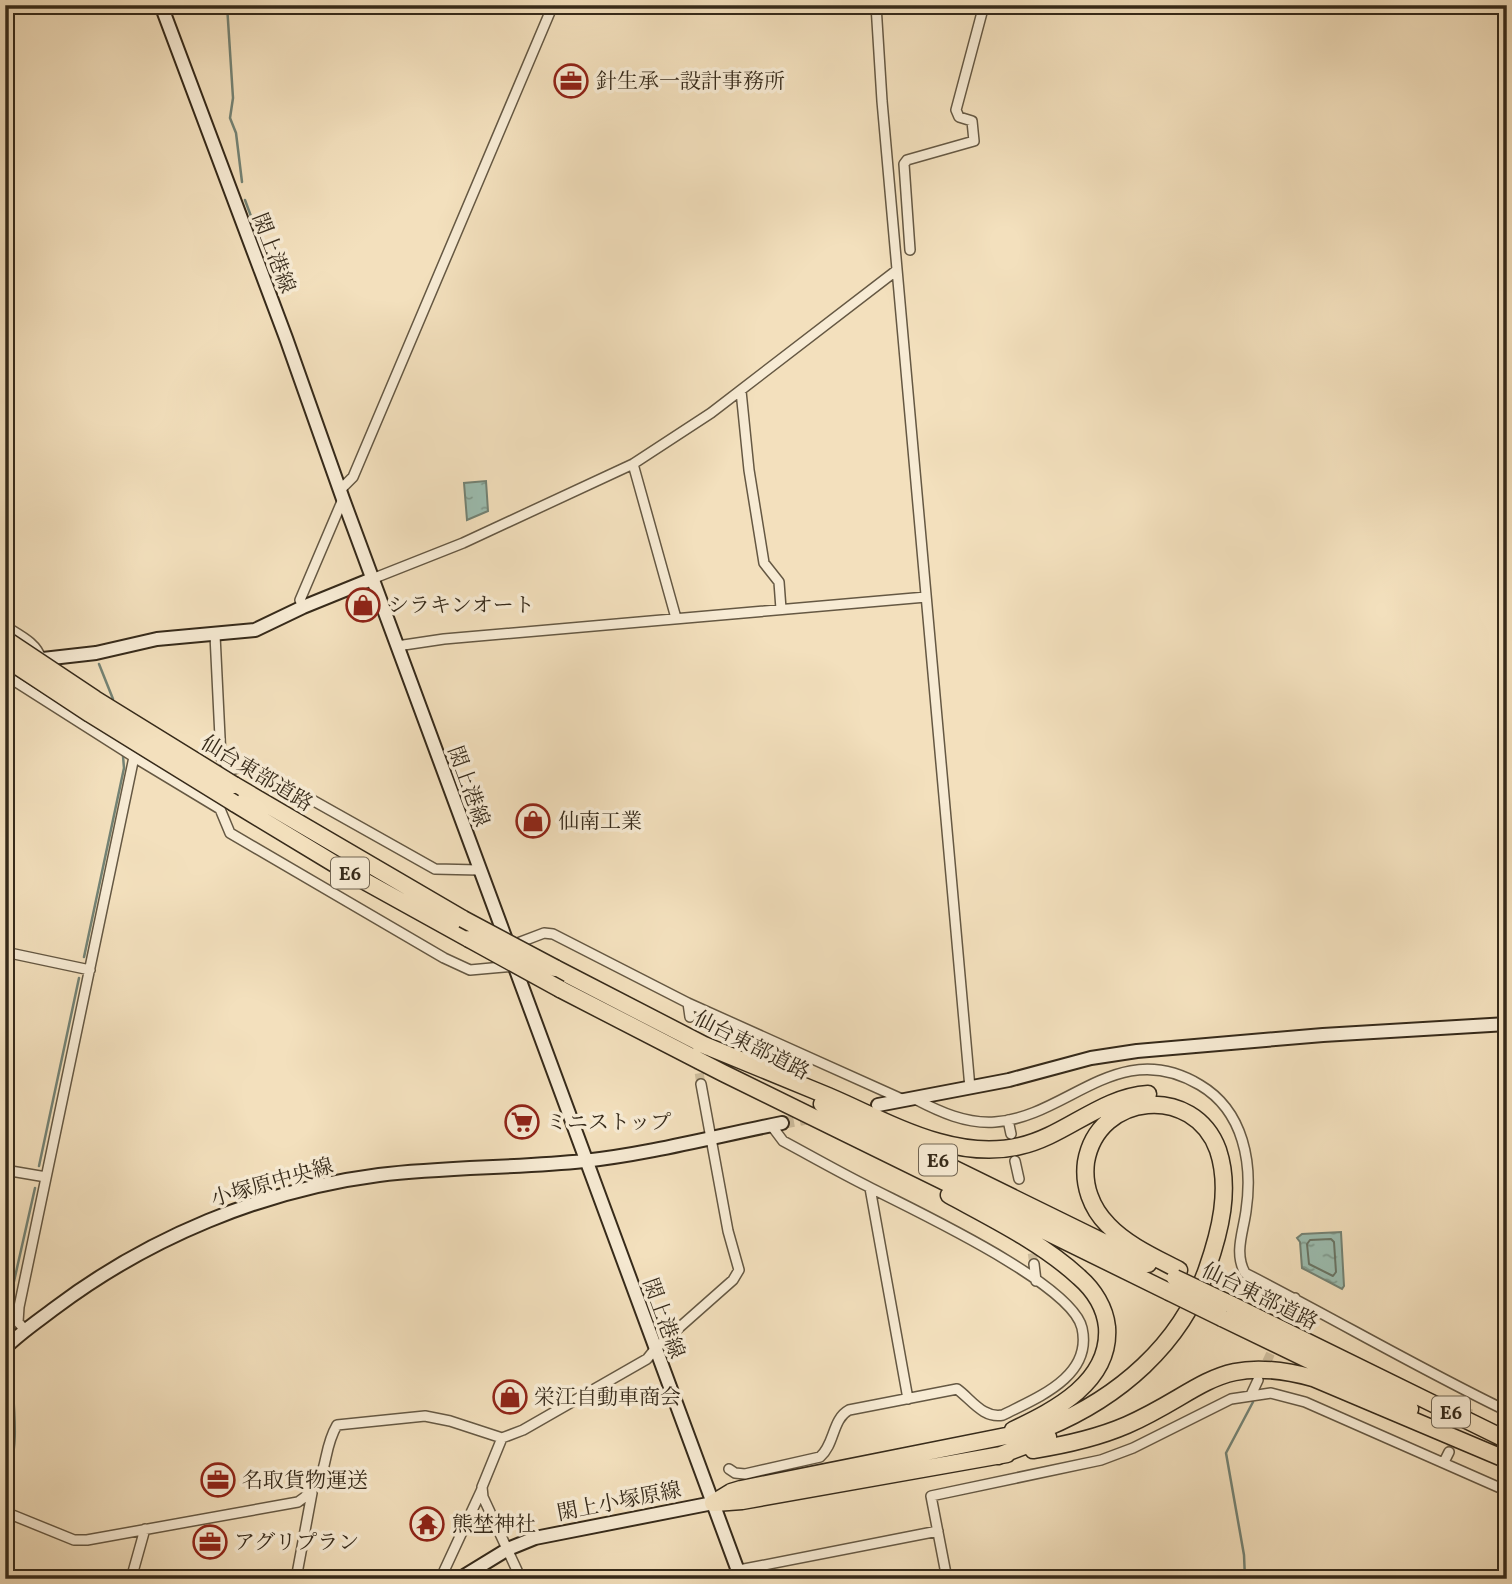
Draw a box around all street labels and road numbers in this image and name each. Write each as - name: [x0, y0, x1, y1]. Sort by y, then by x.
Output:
- street label: 閖上港線: [244, 209, 301, 298]
- street label: 仙台東部道路: [195, 729, 318, 819]
- street label: 閖上港線: [440, 742, 496, 831]
- road number: E6: [331, 858, 369, 888]
- street label: 仙台東部道路: [689, 1005, 814, 1088]
- road number: E6: [919, 1144, 957, 1176]
- street label: 小塚原中央線: [208, 1152, 337, 1215]
- street label: 仙台東部道路: [1196, 1257, 1322, 1338]
- street label: 閖上港線: [635, 1274, 691, 1363]
- road number: E6: [1432, 1396, 1470, 1428]
- street label: 閖上小塚原線: [555, 1476, 684, 1529]

